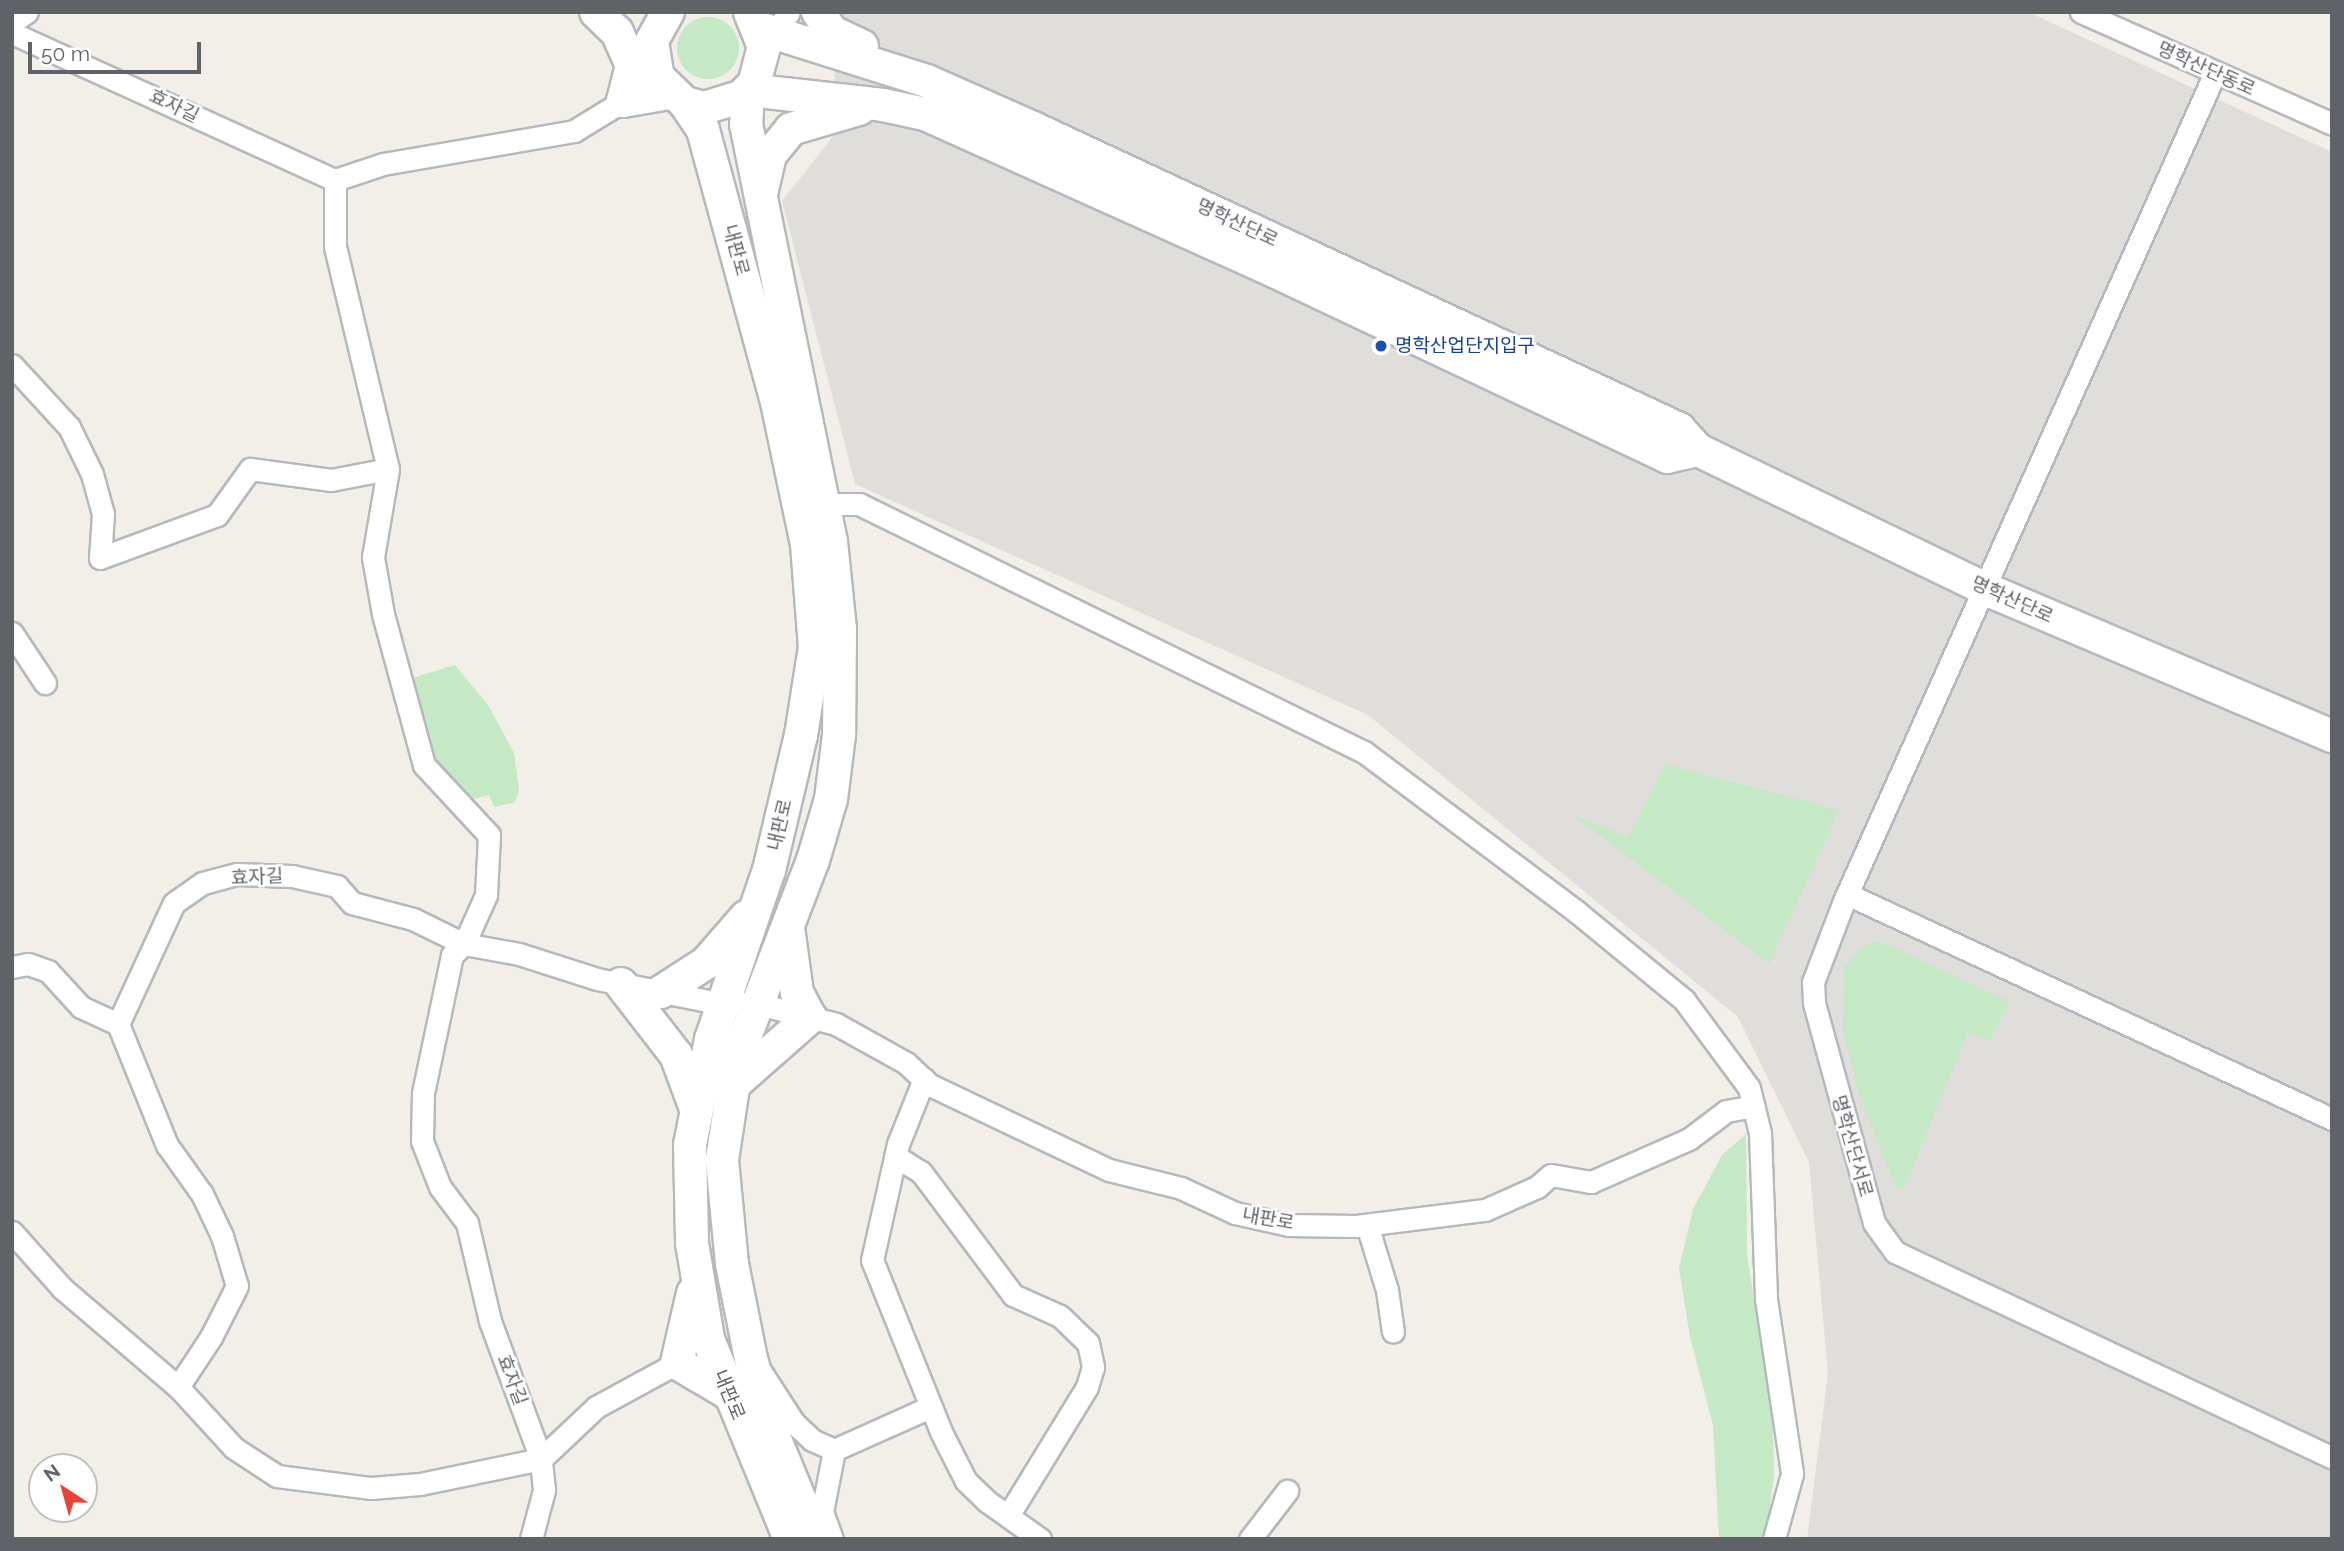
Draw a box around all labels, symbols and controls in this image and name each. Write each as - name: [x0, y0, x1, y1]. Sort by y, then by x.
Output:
- scale bar: [32, 28, 205, 72]
- street label: 명학산단동로: [2153, 37, 2259, 101]
- text: 50 m: [41, 41, 90, 66]
- street label: 효자길: [145, 84, 203, 128]
- street label: 명학산단로: [1193, 194, 1281, 252]
- street label: 내판로: [718, 222, 754, 278]
- place label: 명학산업단지입구: [1395, 335, 1535, 357]
- marker: 명학산업단지입구: [1373, 338, 1389, 354]
- street label: 명학산단로: [1967, 572, 2057, 628]
- street label: 내판로: [763, 797, 797, 853]
- street label: 효자길: [230, 865, 284, 889]
- street label: 명학산단서로: [1827, 1092, 1877, 1200]
- street label: 내판로: [1240, 1203, 1296, 1235]
- street label: 효자길: [492, 1351, 532, 1409]
- street label: 내판로: [709, 1366, 749, 1424]
- north arrow: [28, 1453, 98, 1523]
- text: N: [40, 1459, 64, 1486]

